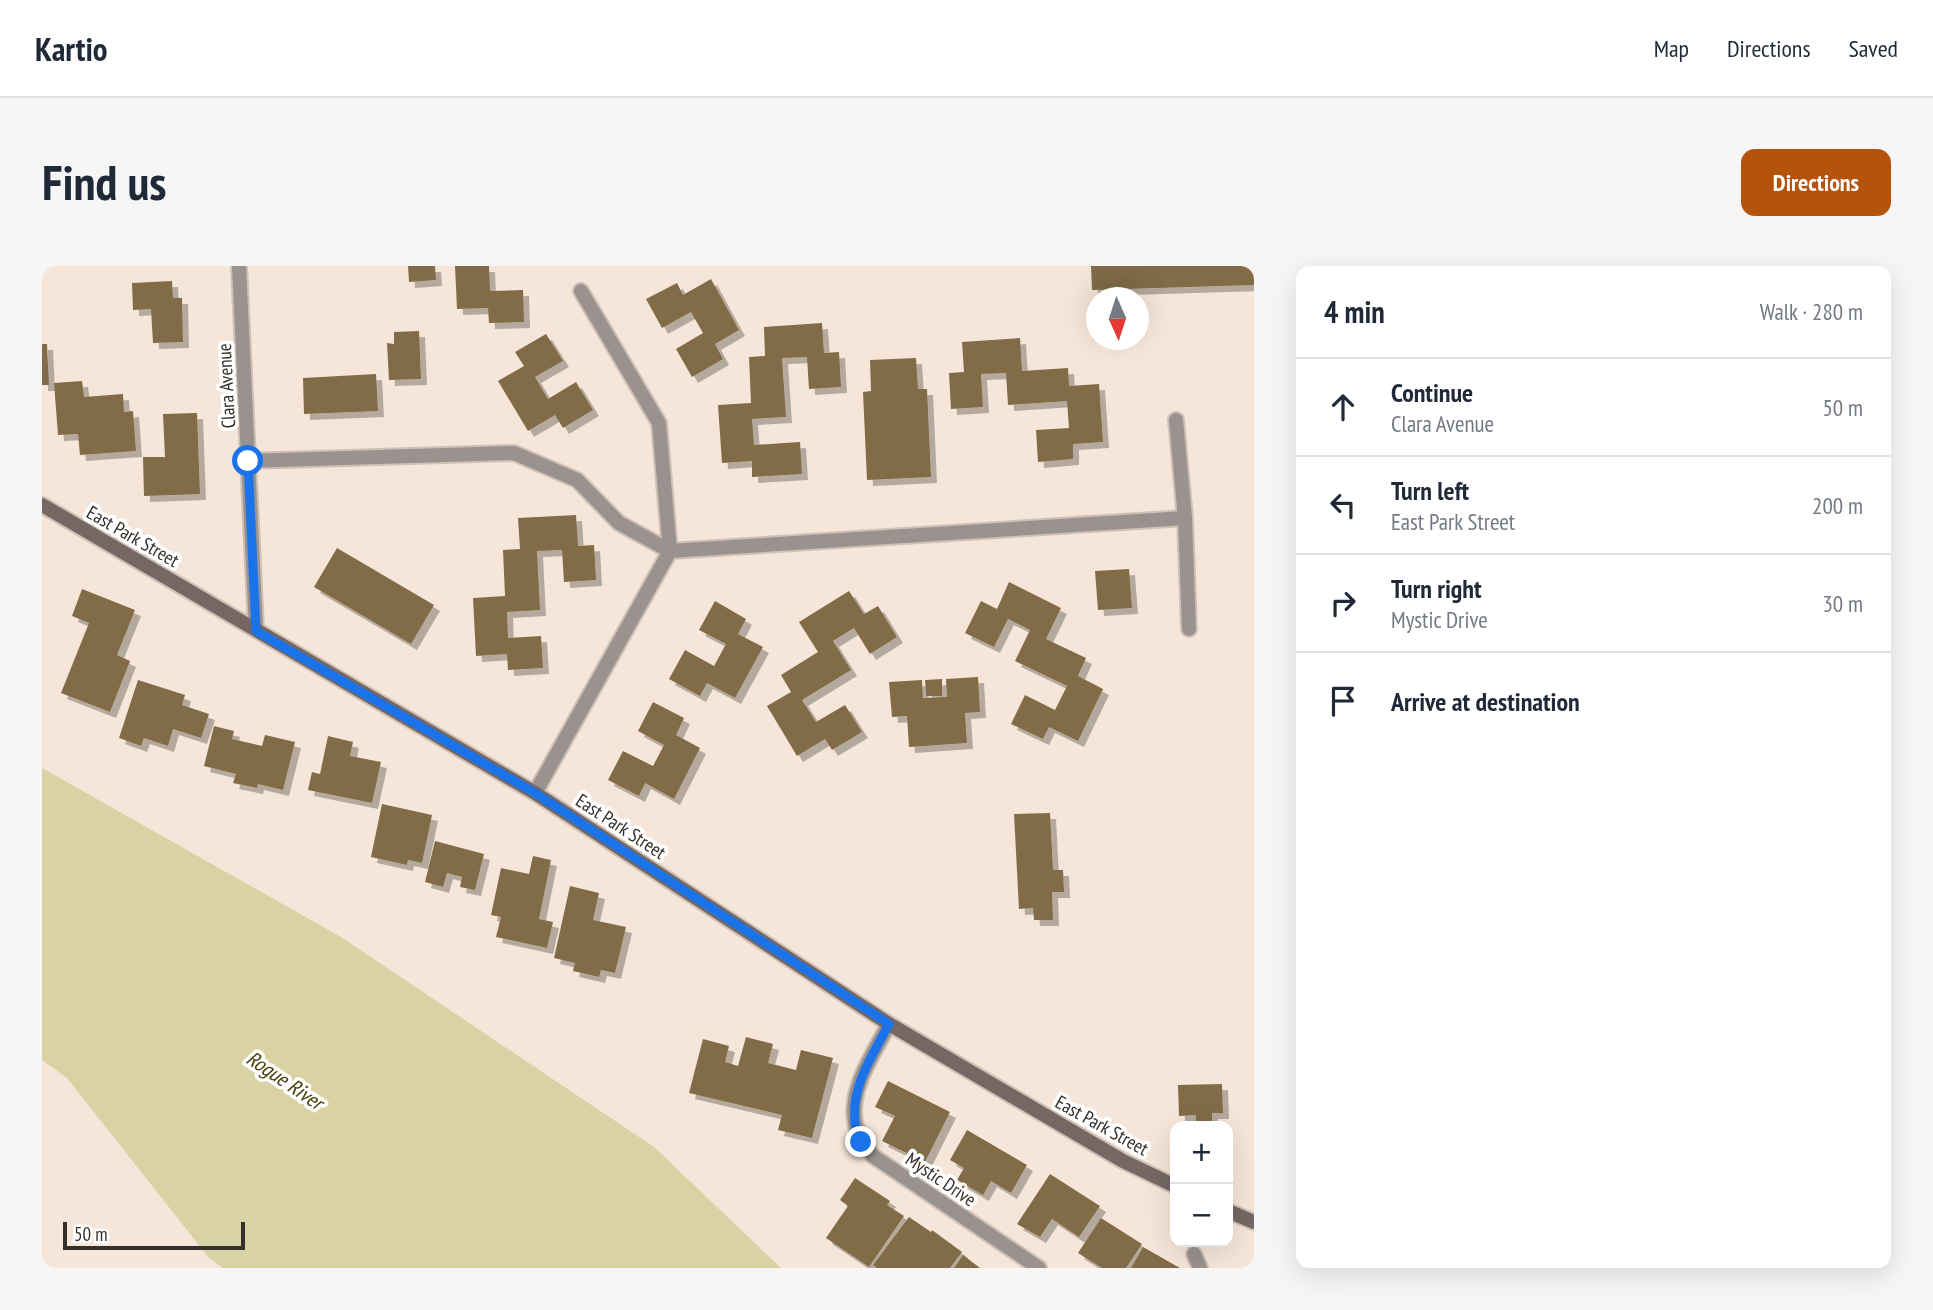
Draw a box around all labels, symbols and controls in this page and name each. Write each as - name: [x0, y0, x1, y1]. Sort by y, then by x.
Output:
- text: Kartio: [35, 27, 108, 70]
- text: Map: [1654, 33, 1689, 64]
- text: Directions: [1727, 33, 1811, 64]
- text: Saved: [1849, 33, 1898, 64]
- button: Directions: [1741, 149, 1891, 216]
- text: Find us: [42, 150, 166, 214]
- north arrow: [1086, 287, 1149, 350]
- text: 4 min: [1324, 292, 1385, 331]
- text: Walk · 280 m: [1760, 297, 1863, 326]
- street label: Clara Avenue: [212, 343, 240, 429]
- text: Continue: [1391, 376, 1473, 409]
- icon: ahead: [1324, 388, 1362, 426]
- text: 50 m: [1822, 393, 1863, 422]
- text: Clara Avenue: [1391, 409, 1494, 438]
- route start: [232, 445, 263, 476]
- text: Turn left: [1391, 474, 1469, 507]
- icon: left: [1324, 486, 1362, 524]
- text: 200 m: [1812, 491, 1863, 520]
- street label: East Park Street: [83, 500, 184, 572]
- text: East Park Street: [1391, 507, 1515, 536]
- text: Turn right: [1391, 572, 1482, 605]
- icon: right: [1324, 584, 1362, 622]
- text: 30 m: [1822, 589, 1863, 618]
- text: Mystic Drive: [1391, 605, 1488, 634]
- icon: arrive: [1324, 682, 1362, 720]
- text: Arrive at destination: [1391, 685, 1580, 718]
- street label: East Park Street: [571, 788, 671, 864]
- water label: Rogue River: [241, 1045, 331, 1117]
- street label: East Park Street: [1051, 1090, 1153, 1161]
- map controls: [1170, 1121, 1233, 1247]
- button: +: [1170, 1121, 1233, 1184]
- route end: [845, 1126, 876, 1157]
- street label: Mystic Drive: [901, 1147, 981, 1211]
- button: −: [1170, 1184, 1233, 1247]
- scale bar: [63, 1219, 245, 1251]
- text: 50 m: [74, 1222, 108, 1246]

